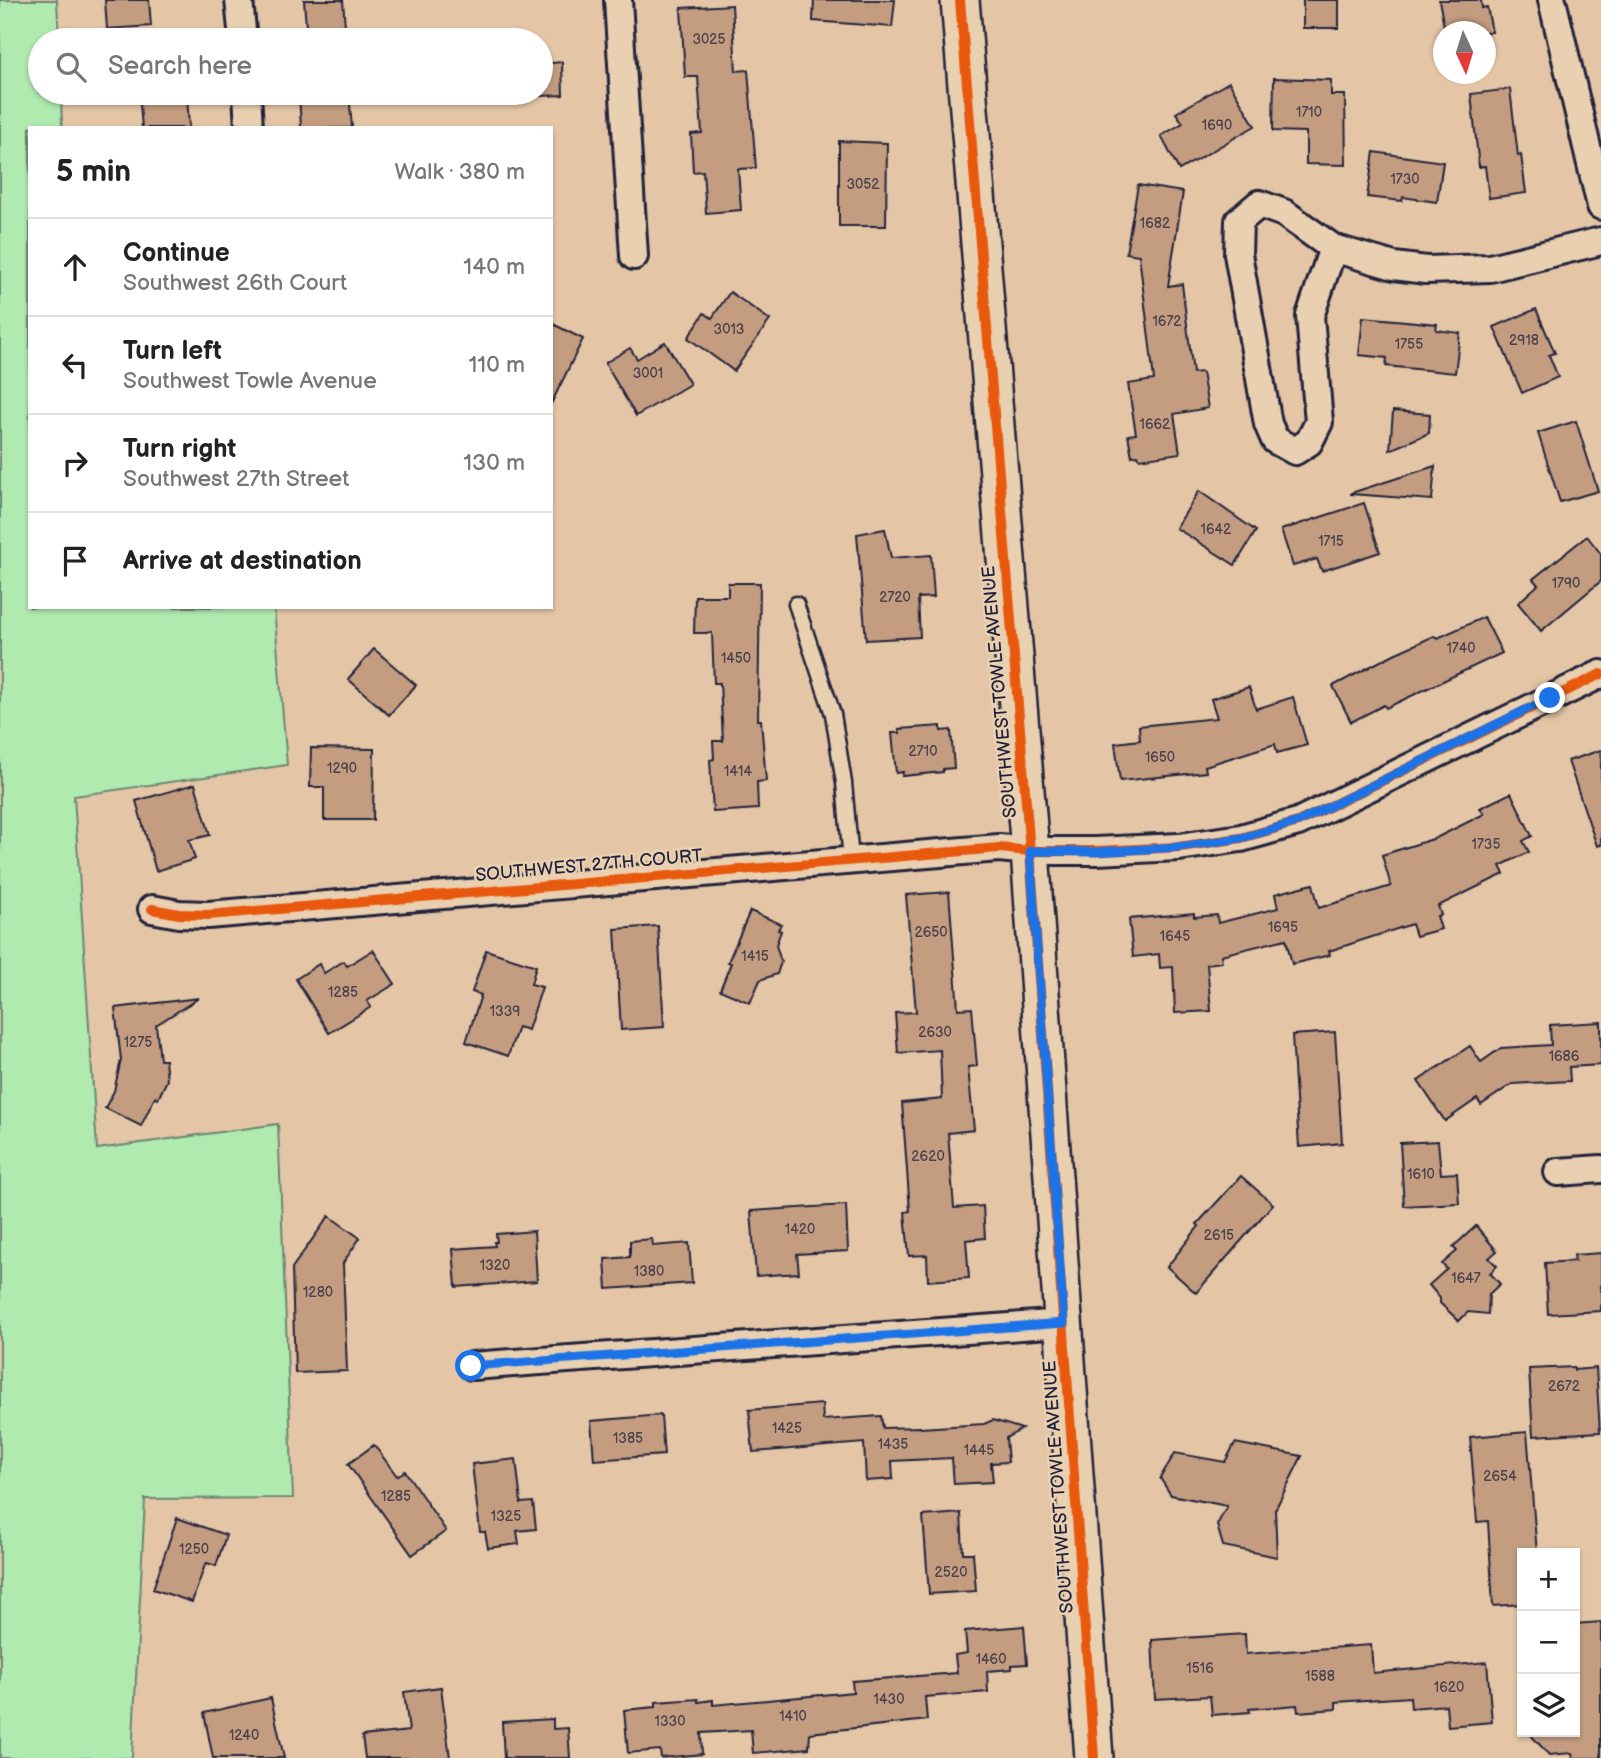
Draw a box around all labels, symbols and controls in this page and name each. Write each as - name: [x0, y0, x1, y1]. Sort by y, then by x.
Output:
- north arrow: [1433, 21, 1496, 84]
- search box: [28, 28, 553, 105]
- house number: 3025: [692, 31, 726, 48]
- icon: search: [52, 48, 90, 86]
- text: Search here: [108, 51, 252, 82]
- house number: 1710: [1296, 104, 1322, 121]
- house number: 1690: [1202, 117, 1232, 134]
- text: 5 min: [56, 154, 131, 190]
- text: Walk · 380 m: [395, 158, 525, 186]
- house number: 1730: [1390, 171, 1420, 188]
- house number: 3052: [846, 176, 880, 193]
- house number: 1682: [1140, 215, 1171, 232]
- text: Continue: [123, 238, 230, 269]
- icon: ahead: [56, 248, 94, 286]
- text: 140 m: [463, 253, 525, 281]
- text: Southwest 26th Court: [123, 269, 347, 297]
- house number: 1672: [1152, 313, 1182, 330]
- house number: 3013: [714, 321, 744, 338]
- house number: 2918: [1509, 332, 1539, 349]
- text: Turn left: [123, 336, 222, 367]
- house number: 1755: [1395, 336, 1423, 353]
- icon: left: [56, 346, 94, 384]
- text: 110 m: [468, 351, 525, 379]
- house number: 3001: [633, 365, 663, 382]
- text: Southwest Towle Avenue: [123, 367, 377, 395]
- house number: 1662: [1140, 416, 1171, 433]
- text: Turn right: [123, 434, 236, 465]
- icon: right: [56, 444, 94, 482]
- text: 130 m: [463, 449, 525, 477]
- text: Southwest 27th Street: [123, 465, 349, 493]
- house number: 1642: [1201, 521, 1232, 538]
- house number: 1715: [1318, 533, 1344, 550]
- icon: arrive: [56, 542, 94, 580]
- text: Arrive at destination: [123, 546, 362, 577]
- street label: SOUTHWEST TOWLE AVENUE: [978, 565, 1021, 819]
- house number: 1790: [1552, 575, 1580, 592]
- house number: 2720: [879, 589, 911, 606]
- house number: 1740: [1446, 640, 1476, 657]
- house number: 1450: [721, 650, 751, 667]
- route end: [1534, 682, 1565, 713]
- house number: 2710: [909, 743, 937, 760]
- house number: 1650: [1145, 749, 1175, 766]
- house number: 1290: [327, 760, 357, 777]
- house number: 1414: [724, 763, 752, 780]
- house number: 1735: [1472, 836, 1500, 853]
- street label: SOUTHWEST 27TH COURT: [475, 845, 704, 886]
- house number: 1695: [1268, 919, 1298, 936]
- house number: 2650: [914, 924, 948, 941]
- house number: 1645: [1160, 928, 1190, 945]
- house number: 1415: [741, 948, 769, 965]
- house number: 1285: [328, 984, 358, 1001]
- house number: 1339: [490, 1003, 520, 1020]
- house number: 2630: [918, 1024, 952, 1041]
- house number: 1275: [124, 1034, 152, 1051]
- house number: 1686: [1549, 1048, 1580, 1065]
- house number: 2620: [911, 1148, 945, 1165]
- house number: 1610: [1407, 1166, 1435, 1183]
- house number: 1420: [785, 1221, 815, 1238]
- house number: 2615: [1204, 1227, 1234, 1244]
- house number: 1320: [480, 1257, 510, 1274]
- house number: 1380: [634, 1263, 664, 1280]
- house number: 1647: [1451, 1270, 1481, 1287]
- house number: 1280: [303, 1284, 333, 1301]
- route start: [455, 1350, 486, 1381]
- street label: SOUTHWEST TOWLE AVENUE: [1039, 1360, 1078, 1614]
- house number: 2672: [1548, 1378, 1581, 1395]
- house number: 1425: [772, 1420, 802, 1437]
- house number: 1385: [613, 1430, 643, 1447]
- house number: 1435: [878, 1436, 908, 1453]
- house number: 1445: [964, 1442, 994, 1459]
- house number: 2654: [1483, 1468, 1517, 1485]
- house number: 1285: [381, 1488, 411, 1505]
- house number: 1325: [491, 1508, 521, 1525]
- house number: 1250: [179, 1541, 209, 1558]
- map controls: [1517, 1548, 1580, 1737]
- button: +: [1517, 1548, 1580, 1611]
- house number: 2520: [935, 1564, 967, 1581]
- button: −: [1517, 1611, 1580, 1674]
- house number: 1460: [976, 1651, 1006, 1668]
- house number: 1516: [1186, 1660, 1214, 1677]
- house number: 1588: [1305, 1668, 1335, 1685]
- button: layers: [1517, 1674, 1580, 1737]
- house number: 1620: [1434, 1679, 1464, 1696]
- house number: 1430: [874, 1691, 904, 1708]
- house number: 1410: [779, 1708, 807, 1725]
- house number: 1330: [655, 1713, 685, 1730]
- house number: 1240: [229, 1727, 259, 1744]

